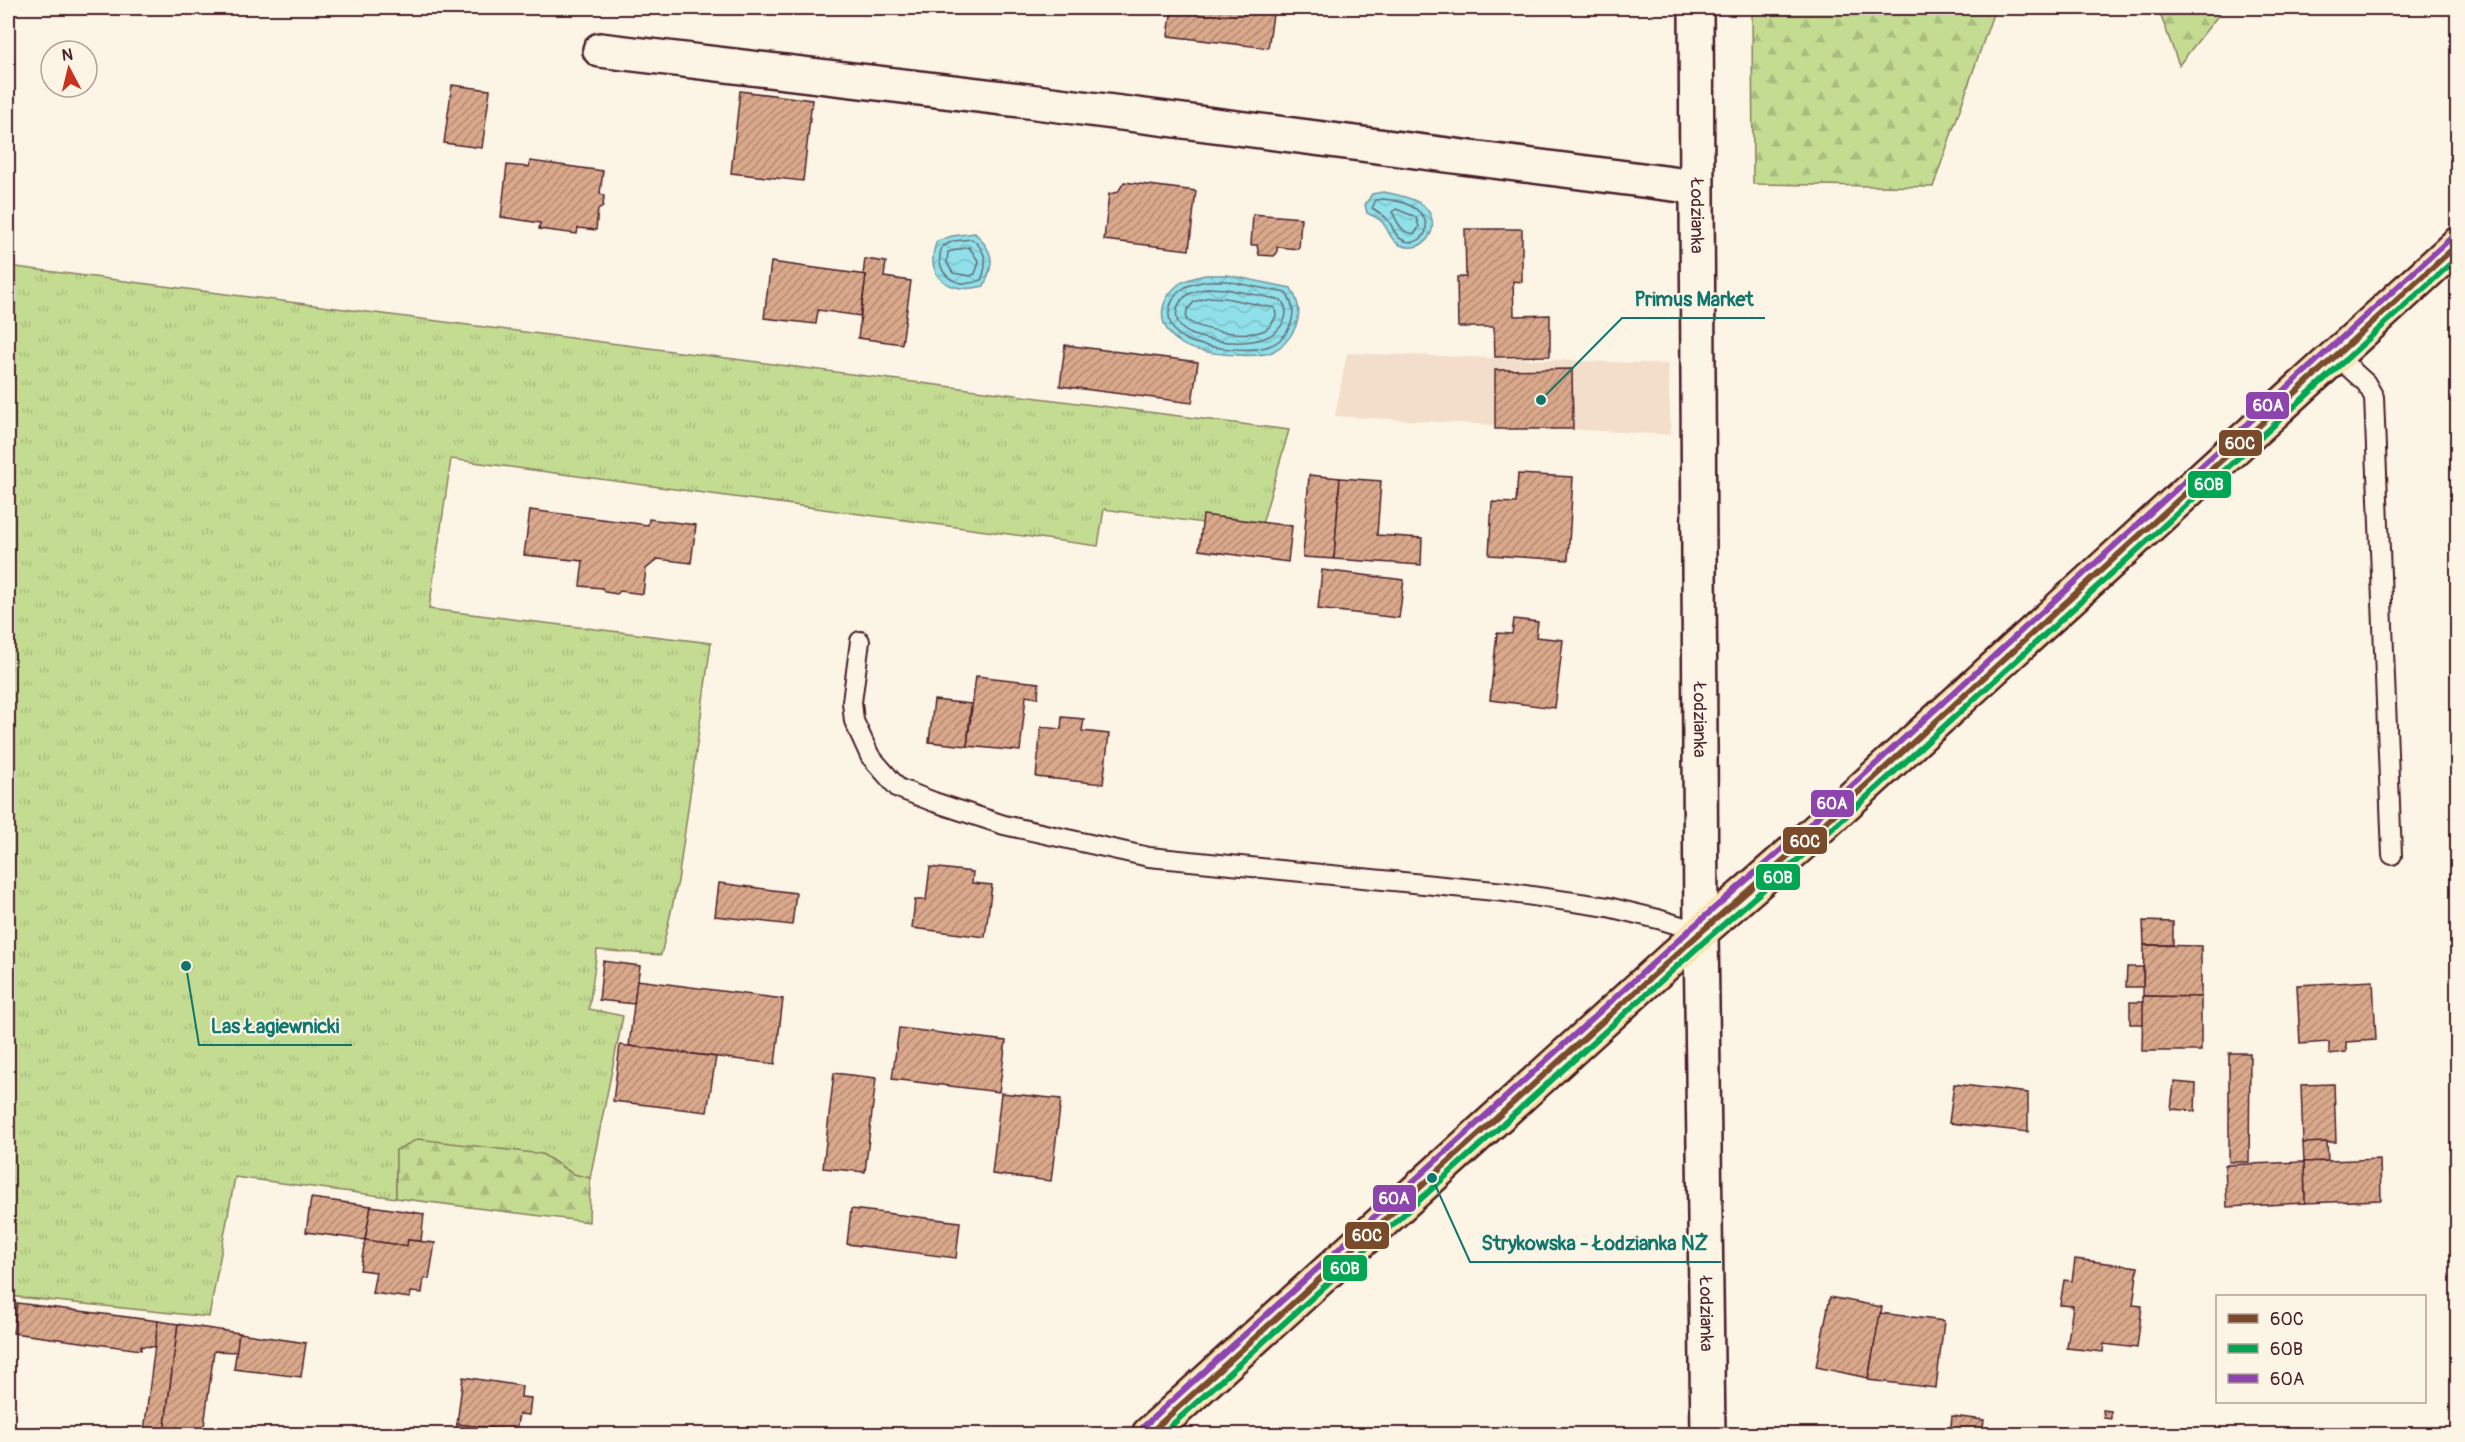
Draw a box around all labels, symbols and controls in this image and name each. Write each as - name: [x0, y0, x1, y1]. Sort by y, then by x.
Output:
- north arrow: [39, 39, 99, 99]
- text: N: [61, 44, 74, 66]
- street label: Łodzianka: [1685, 177, 1708, 254]
- callout: Primus Market: [1622, 280, 1765, 318]
- text: Primus Market: [1634, 287, 1754, 312]
- line badge: 60A: [2245, 391, 2290, 420]
- text: 60A: [2253, 396, 2284, 416]
- line badge: 60C: [2218, 429, 2263, 457]
- text: 60C: [2225, 434, 2255, 454]
- line badge: 60B: [2187, 470, 2232, 499]
- text: 60B: [2194, 475, 2224, 495]
- street label: Łodzianka: [1688, 681, 1711, 758]
- line badge: 60A: [1810, 789, 1855, 818]
- text: 60A: [1817, 794, 1848, 814]
- line badge: 60C: [1782, 826, 1828, 855]
- text: 60C: [1790, 832, 1820, 852]
- line badge: 60B: [1755, 863, 1801, 891]
- text: 60B: [1763, 868, 1793, 888]
- callout: Las Łagiewnicki: [199, 1007, 352, 1045]
- text: Las Łagiewnicki: [211, 1014, 340, 1039]
- line badge: 60A: [1372, 1184, 1417, 1213]
- text: 60A: [1379, 1189, 1410, 1209]
- line badge: 60C: [1344, 1221, 1390, 1250]
- callout: Strykowska - Łodzianka NŻ: [1470, 1224, 1721, 1262]
- text: 60C: [1352, 1226, 1382, 1246]
- text: Strykowska - Łodzianka NŻ: [1481, 1231, 1709, 1256]
- line badge: 60B: [1322, 1254, 1368, 1282]
- text: 60B: [1330, 1259, 1360, 1279]
- street label: Łodzianka: [1694, 1275, 1718, 1352]
- legend: [2216, 1295, 2426, 1403]
- text: 60C: [2270, 1308, 2304, 1331]
- text: 60B: [2270, 1338, 2303, 1361]
- text: 60A: [2270, 1368, 2305, 1391]

